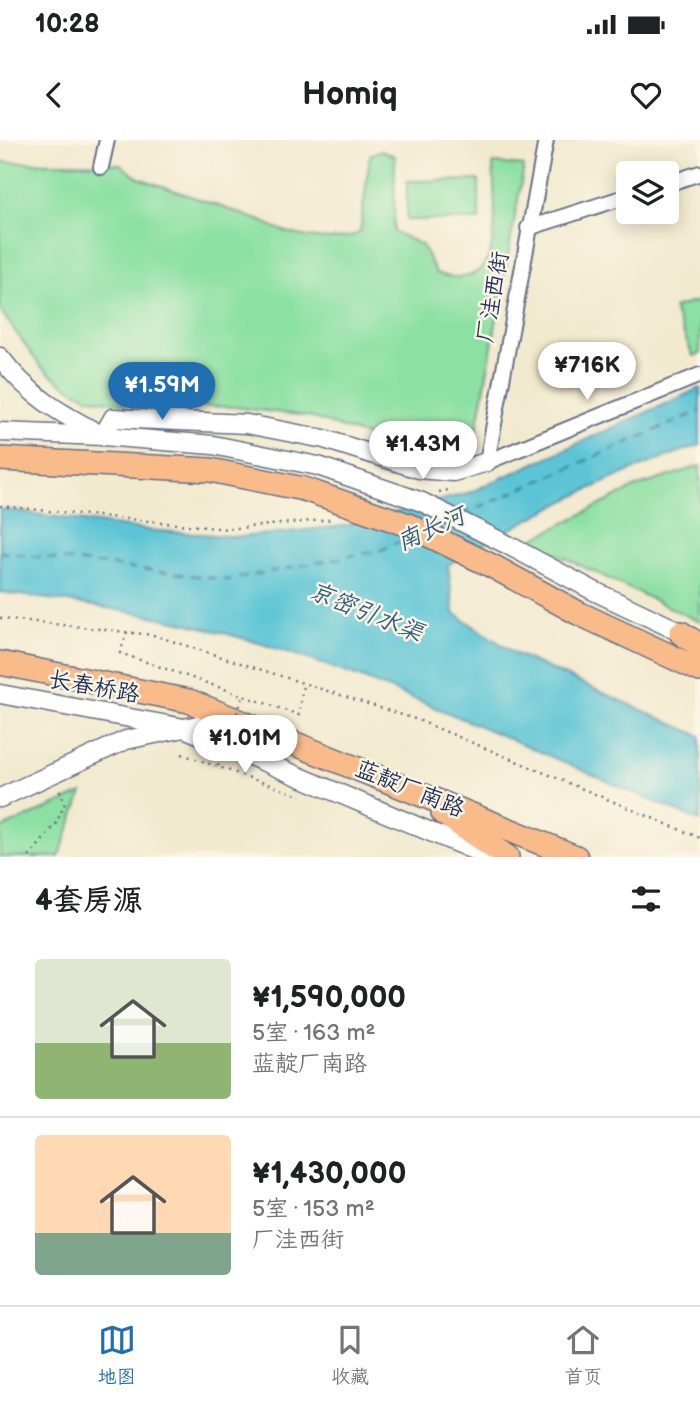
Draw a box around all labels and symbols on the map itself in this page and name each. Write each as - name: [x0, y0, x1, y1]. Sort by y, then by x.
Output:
- street label: 厂洼西街: [471, 249, 515, 345]
- pin: ¥716K: [538, 342, 636, 402]
- pin: ¥1.59M: [105, 362, 219, 422]
- pin: ¥1.43M: [366, 422, 480, 481]
- water label: 南长河: [392, 499, 473, 557]
- water label: 京密引水渠: [305, 576, 429, 649]
- street label: 长春桥路: [46, 665, 142, 709]
- pin: ¥1.01M: [188, 716, 302, 775]
- street label: 蓝靛厂南路: [351, 754, 469, 824]

